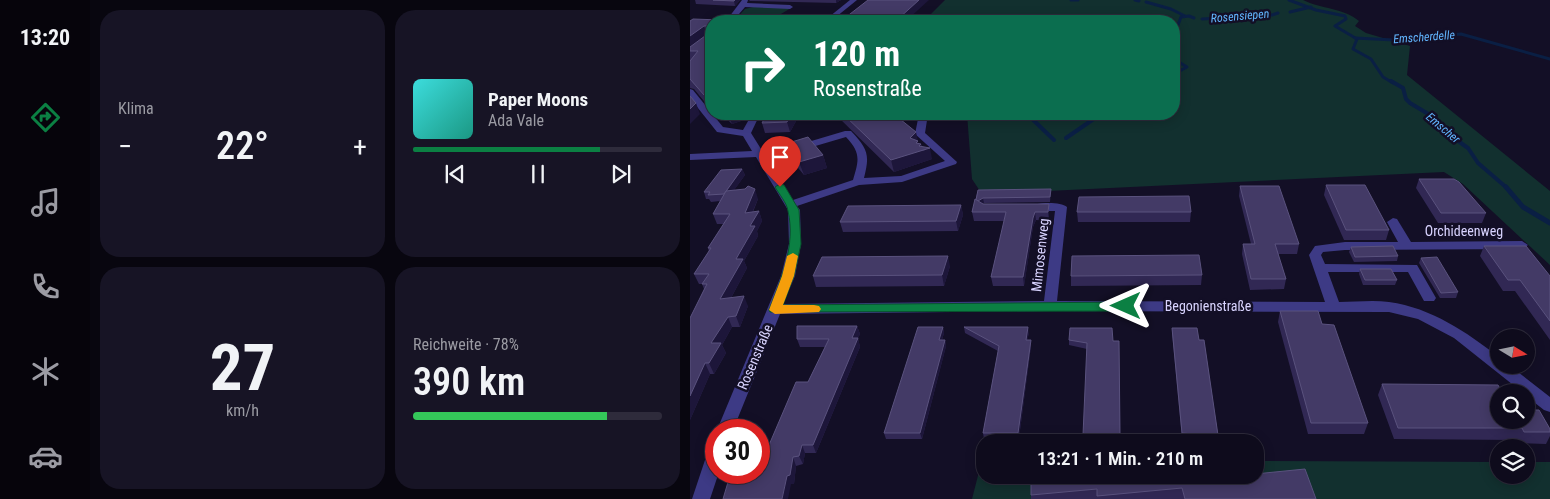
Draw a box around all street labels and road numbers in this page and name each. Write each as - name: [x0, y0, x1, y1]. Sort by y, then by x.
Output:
- street label: Mimosenweg: [1028, 218, 1052, 292]
- street label: Orchideenweg: [1425, 223, 1503, 239]
- street label: Begonienstraße: [1165, 298, 1252, 314]
- street label: Rosenstraße: [734, 322, 776, 392]

